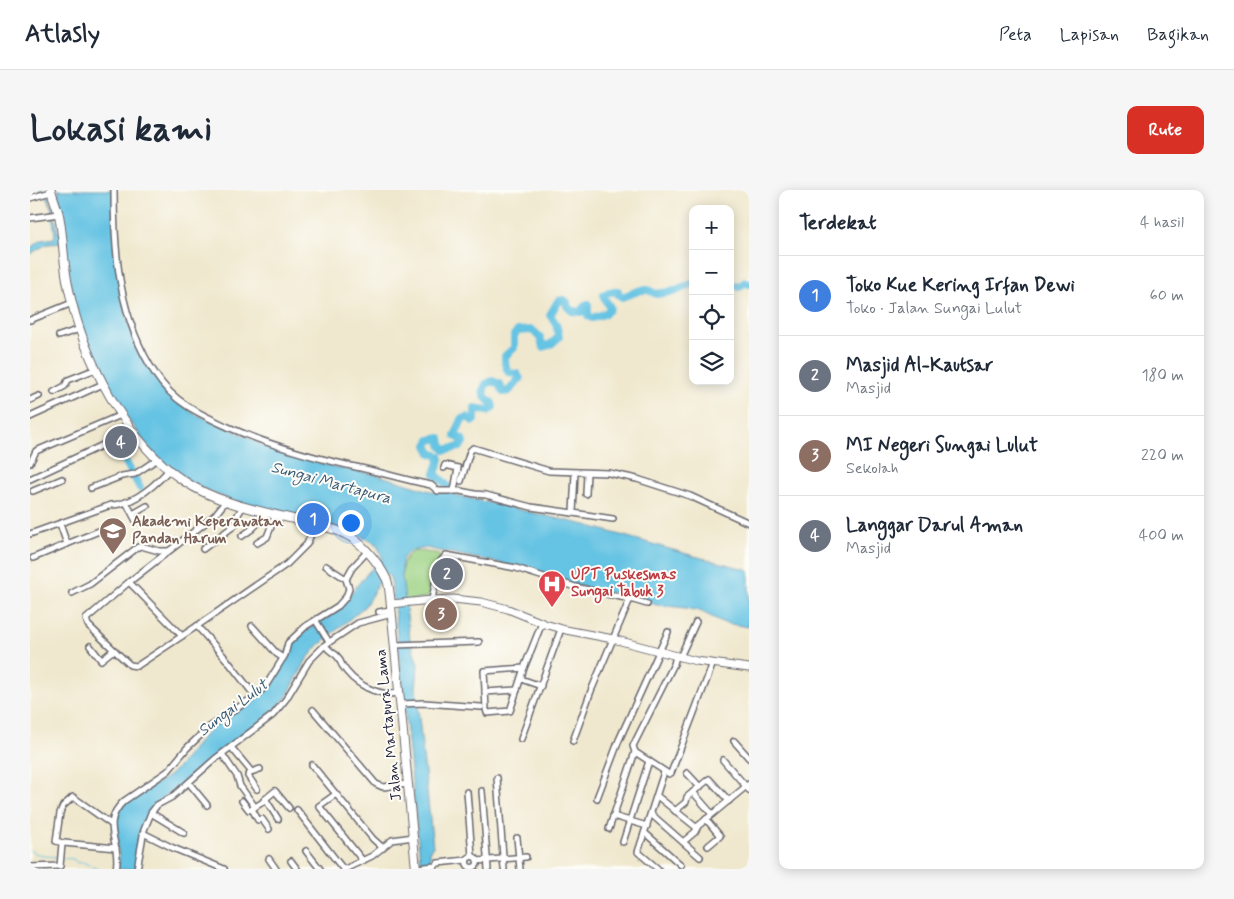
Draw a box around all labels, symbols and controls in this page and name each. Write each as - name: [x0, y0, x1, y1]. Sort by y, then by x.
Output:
- text: Atlasly: [25, 19, 100, 50]
- text: Peta: [999, 23, 1032, 47]
- text: Lapisan: [1060, 23, 1119, 47]
- text: Bagikan: [1147, 23, 1209, 47]
- button: Rute: [1127, 106, 1204, 154]
- text: Lokasi kami: [30, 107, 212, 153]
- map controls: [689, 205, 734, 385]
- button: +: [689, 205, 734, 250]
- text: Terdekat: [799, 209, 877, 237]
- text: 4 hasil: [1140, 212, 1184, 233]
- button: −: [689, 250, 734, 295]
- text: Toko Kue Kering Irfan Dewi: [846, 273, 1075, 298]
- text: 1: [811, 285, 819, 306]
- text: 60 m: [1150, 285, 1184, 306]
- button: locate: [689, 295, 734, 340]
- text: Toko · Jalan Sungai Lulut: [846, 298, 1022, 319]
- button: layers: [689, 340, 734, 385]
- text: Masjid Al-Kautsar: [846, 353, 993, 378]
- text: 2: [811, 365, 819, 386]
- text: 180 m: [1141, 365, 1184, 386]
- text: Masjid: [846, 378, 891, 399]
- pin: 4: [105, 423, 137, 461]
- text: MI Negeri Sungai Lulut: [846, 433, 1038, 458]
- text: 3: [811, 445, 819, 466]
- text: 220 m: [1141, 445, 1184, 466]
- water label: Sungai Martapura: [268, 457, 393, 511]
- text: Sekolah: [846, 458, 899, 479]
- pin: 1: [297, 500, 329, 538]
- your location: [338, 510, 364, 536]
- place label: Akademi Keperawatan Pandan Harum: [132, 512, 284, 549]
- text: Langgar Darul Aman: [846, 513, 1023, 538]
- school or university icon: Akademi Keperawatan Pandan Harum: [98, 516, 128, 555]
- text: 4: [810, 525, 820, 546]
- text: 400 m: [1139, 525, 1184, 546]
- text: Masjid: [846, 538, 891, 559]
- pin: 2: [431, 555, 463, 593]
- place label: UPT Puskesmas Sungai Tabuk 3: [571, 565, 676, 604]
- hospital icon: UPT Puskesmas Sungai Tabuk 3: [537, 569, 567, 608]
- pin: 3: [425, 595, 457, 633]
- street label: Jalan Martapura Lama: [371, 648, 407, 802]
- water label: Sungai Lulut: [194, 673, 275, 743]

